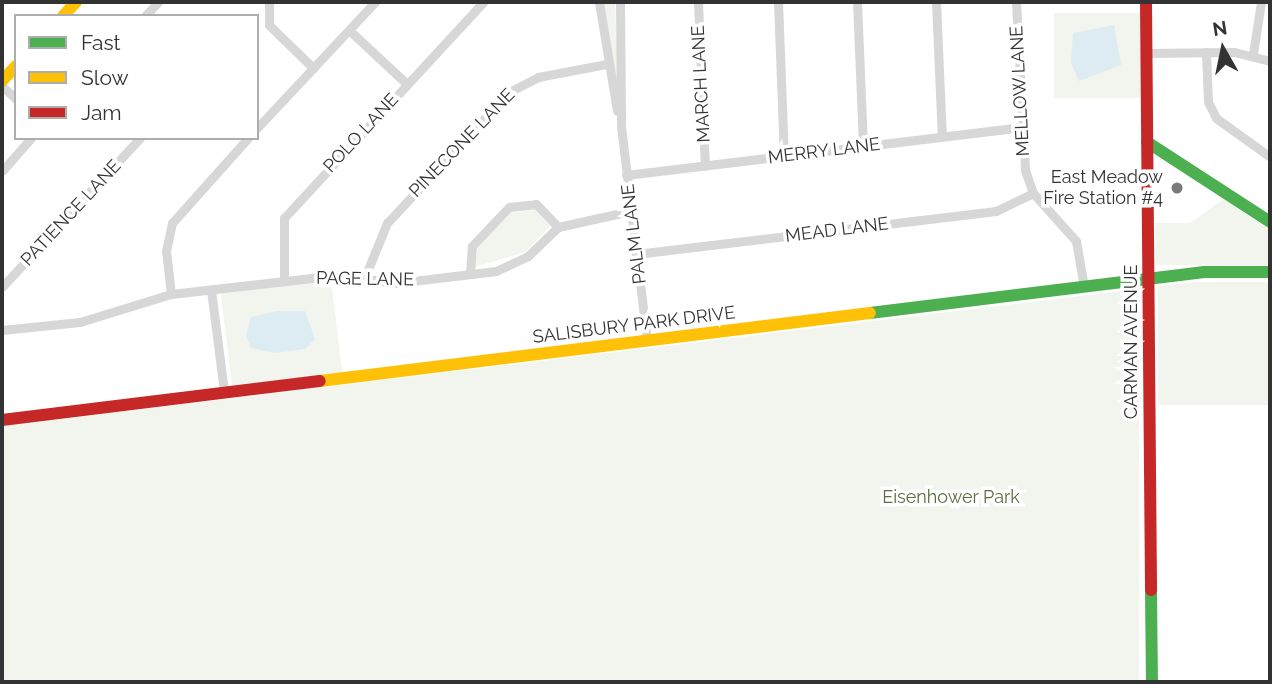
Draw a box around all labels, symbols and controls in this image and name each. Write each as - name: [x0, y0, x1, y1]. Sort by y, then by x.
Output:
- legend: [14, 14, 259, 140]
- north arrow: [1188, 14, 1258, 84]
- text: N: [1211, 16, 1229, 40]
- street label: MARCH LANE: [687, 25, 715, 143]
- street label: MELLOW LANE: [1006, 25, 1034, 157]
- text: Fast: [81, 30, 121, 55]
- text: Slow: [81, 65, 129, 90]
- street label: PINECONE LANE: [405, 84, 519, 202]
- street label: POLO LANE: [319, 89, 403, 177]
- text: Jam: [81, 100, 122, 125]
- street label: MERRY LANE: [766, 133, 882, 169]
- street label: PATIENCE LANE: [16, 156, 126, 270]
- place label: East Meadow Fire Station #4: [1043, 167, 1163, 210]
- marker: East Meadow Fire Station #4: [1169, 180, 1185, 196]
- street label: PALM LANE: [617, 183, 651, 285]
- street label: MEAD LANE: [784, 213, 890, 247]
- street label: CARMAN AVENUE: [1120, 264, 1142, 420]
- street label: PAGE LANE: [316, 267, 414, 291]
- street label: SALISBURY PARK DRIVE: [531, 302, 737, 348]
- park label: Eisenhower Park: [882, 486, 1020, 508]

